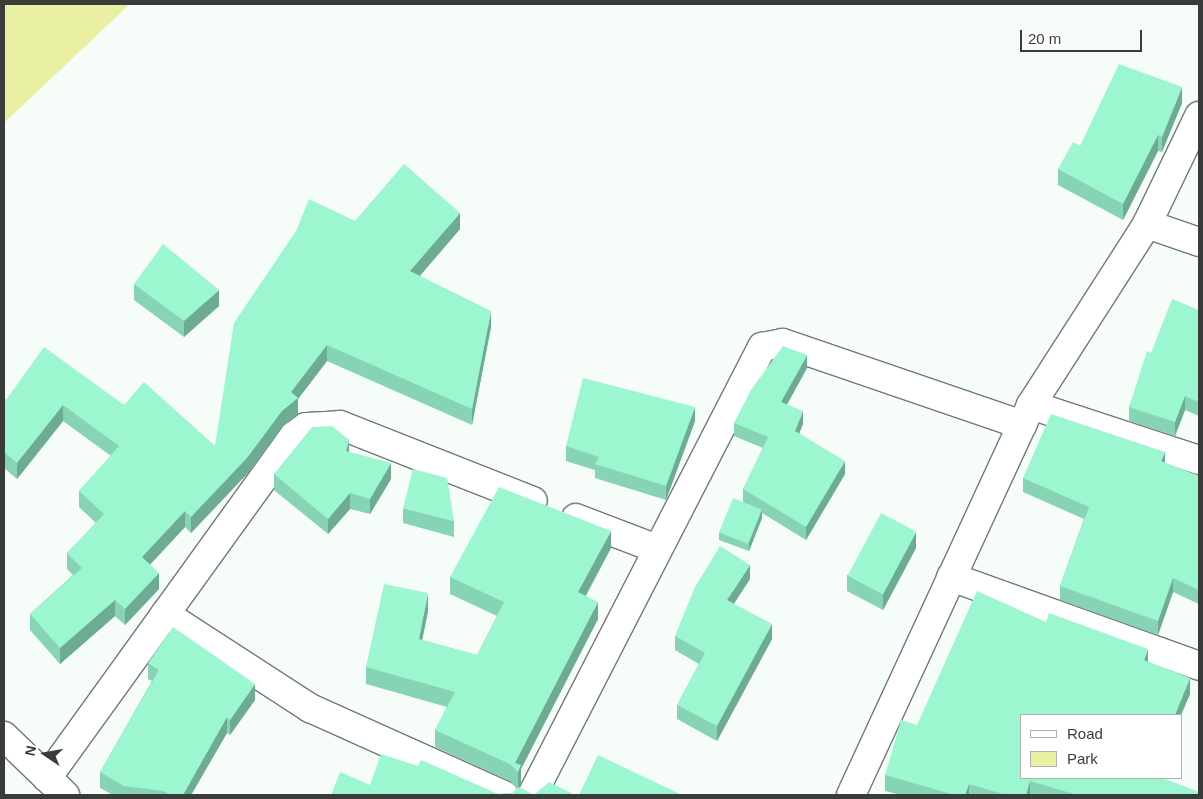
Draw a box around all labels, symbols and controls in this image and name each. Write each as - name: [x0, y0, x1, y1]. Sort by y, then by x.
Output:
- scale bar: [1023, 20, 1146, 52]
- text: 20 m: [1028, 30, 1061, 47]
- legend: [1020, 714, 1183, 779]
- text: Road: [1067, 725, 1103, 742]
- north arrow: [20, 729, 70, 779]
- text: N: [21, 744, 39, 757]
- text: Park: [1067, 750, 1098, 767]

